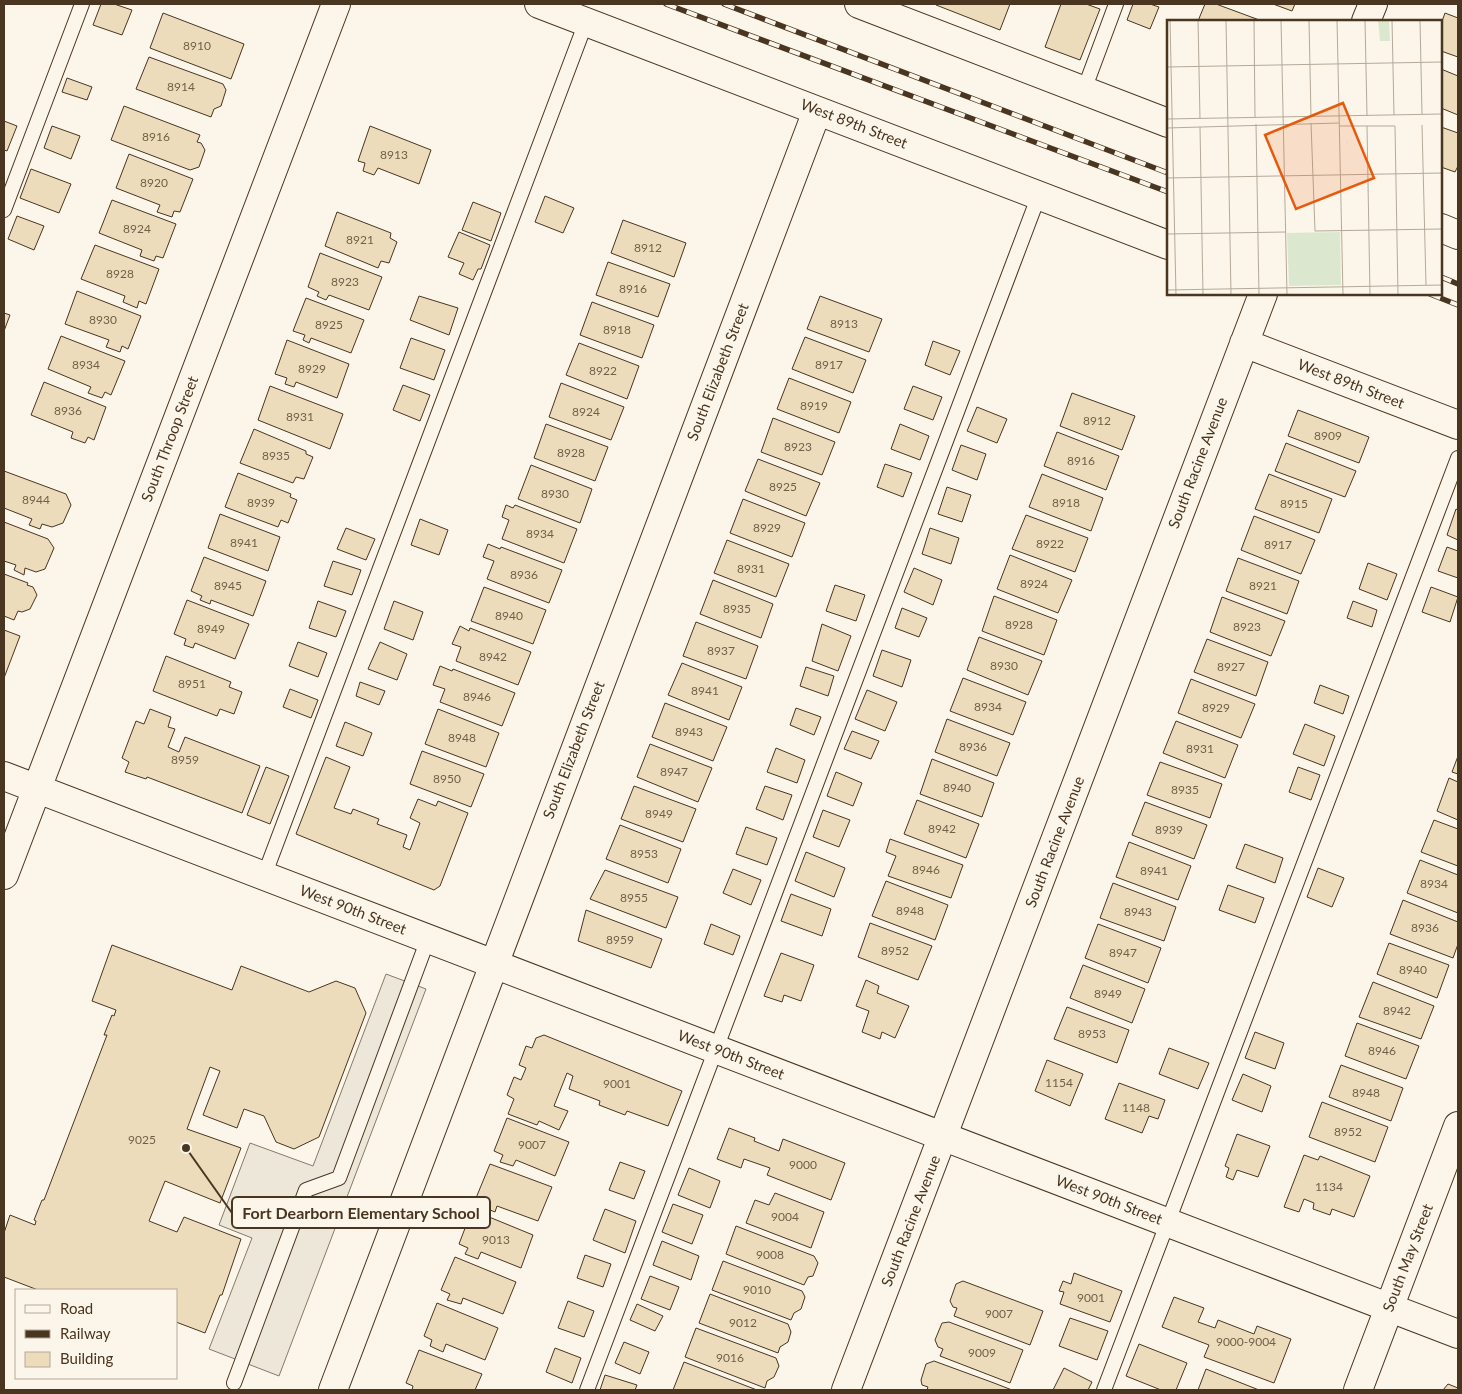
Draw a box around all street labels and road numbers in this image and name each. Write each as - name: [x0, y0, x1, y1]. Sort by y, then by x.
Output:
- street label: West 89th Street: [798, 94, 911, 152]
- street label: South Elizabeth Street: [683, 300, 752, 443]
- street label: West 89th Street: [1295, 354, 1408, 412]
- street label: South Throop Street: [137, 373, 202, 504]
- street label: South Racine Avenue: [1164, 394, 1230, 531]
- street label: South Elizabeth Street: [539, 678, 608, 821]
- street label: South Racine Avenue: [1021, 773, 1087, 910]
- street label: West 90th Street: [297, 880, 410, 938]
- street label: West 90th Street: [675, 1025, 788, 1083]
- street label: South Racine Avenue: [877, 1152, 943, 1289]
- street label: West 90th Street: [1053, 1170, 1166, 1228]
- street label: South May Street: [1378, 1201, 1436, 1314]

